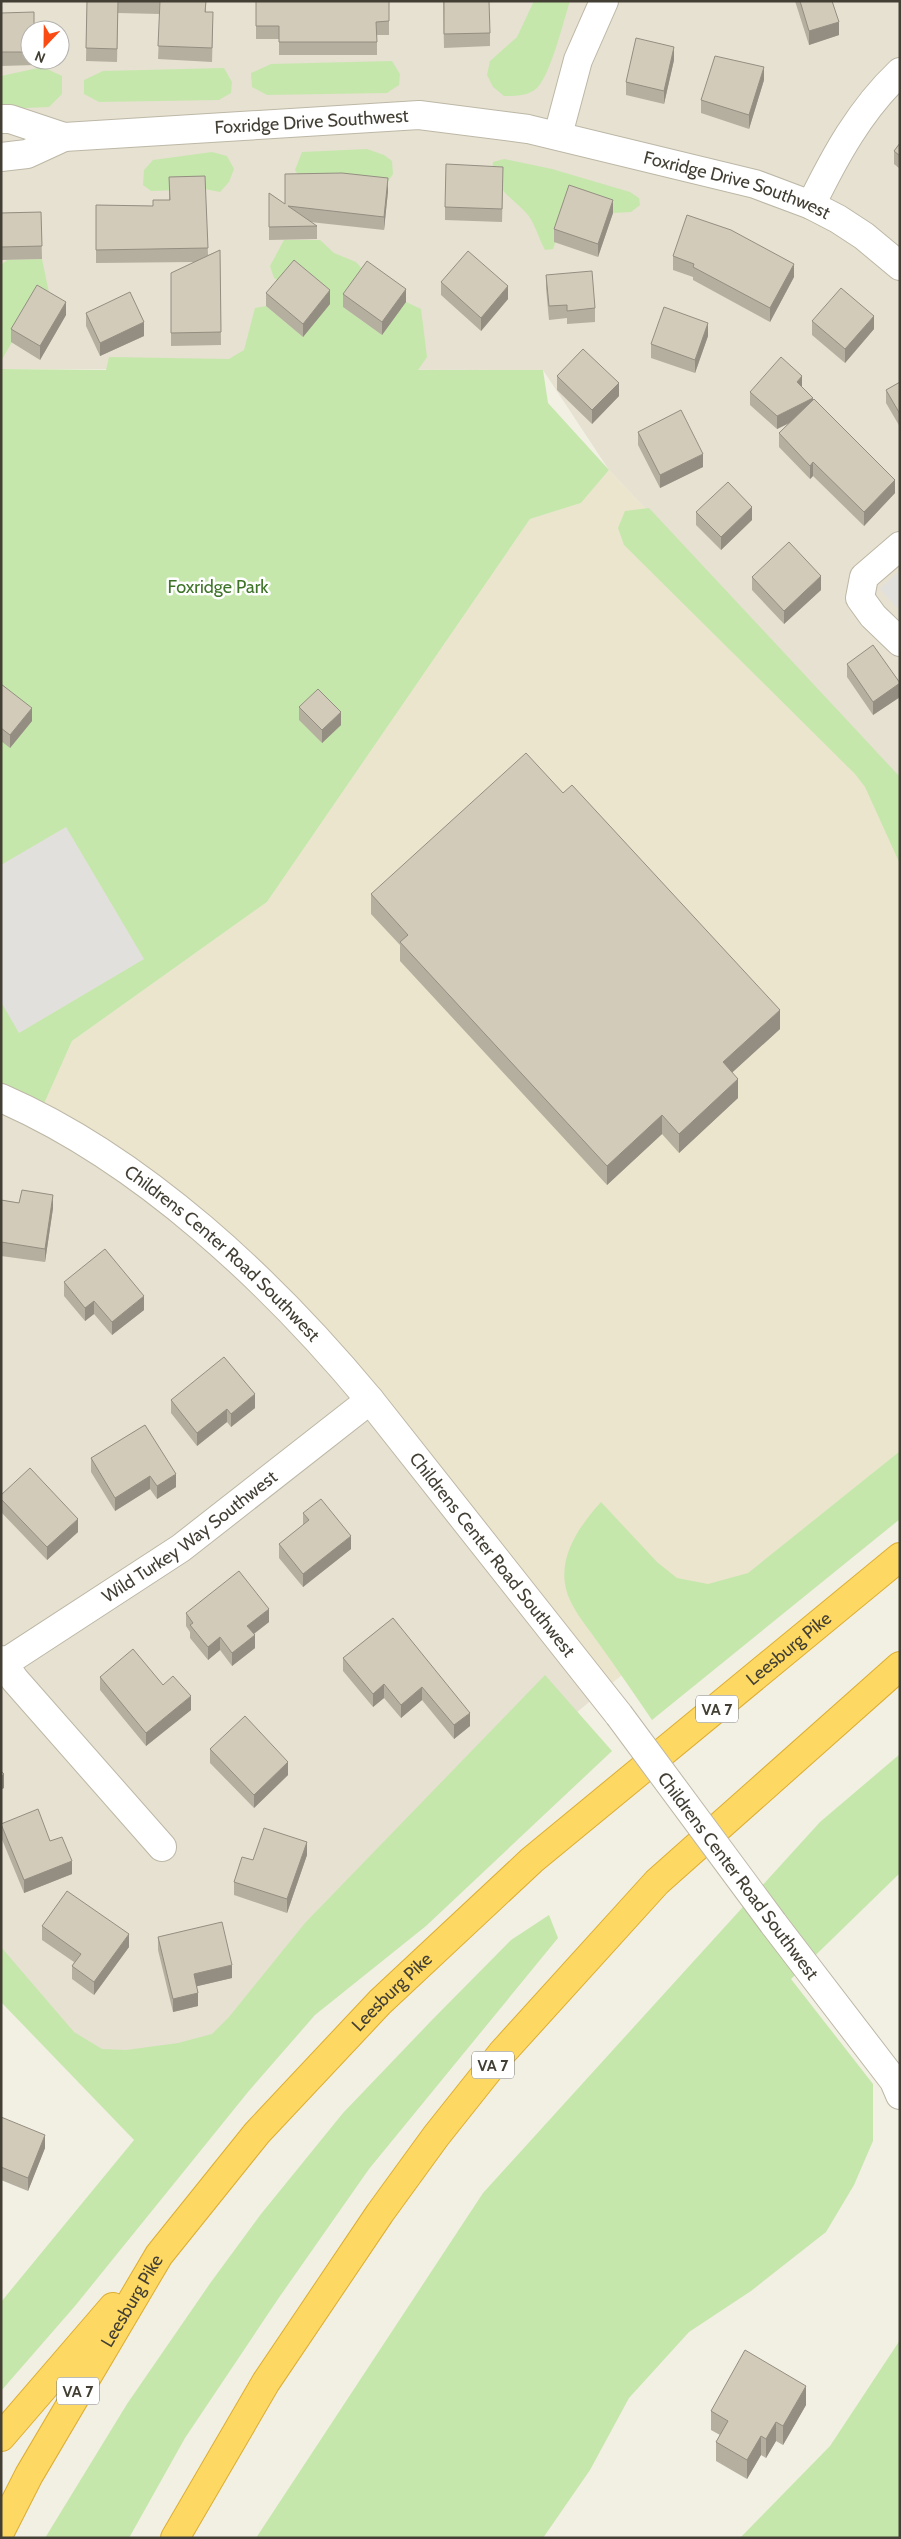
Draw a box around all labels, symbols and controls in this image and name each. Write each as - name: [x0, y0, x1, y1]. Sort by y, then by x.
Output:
- north arrow: [20, 20, 70, 70]
- text: N: [32, 47, 48, 67]
- street label: Foxridge Drive Southwest: [214, 105, 409, 139]
- street label: Foxridge Drive Southwest: [641, 146, 834, 224]
- park label: Foxridge Park: [168, 576, 269, 598]
- street label: Childrens Center Road Southwest: [120, 1161, 324, 1346]
- street label: Childrens Center Road Southwest: [405, 1448, 580, 1661]
- street label: Wild Turkey Way Southwest: [98, 1466, 282, 1607]
- street label: Leesburg Pike: [742, 1607, 836, 1690]
- road number: VA 7: [696, 1696, 738, 1722]
- street label: Childrens Center Road Southwest: [653, 1768, 823, 1984]
- street label: Leesburg Pike: [347, 1948, 437, 2036]
- road number: VA 7: [472, 2052, 514, 2078]
- street label: Leesburg Pike: [96, 2251, 168, 2351]
- road number: VA 7: [57, 2378, 99, 2404]

